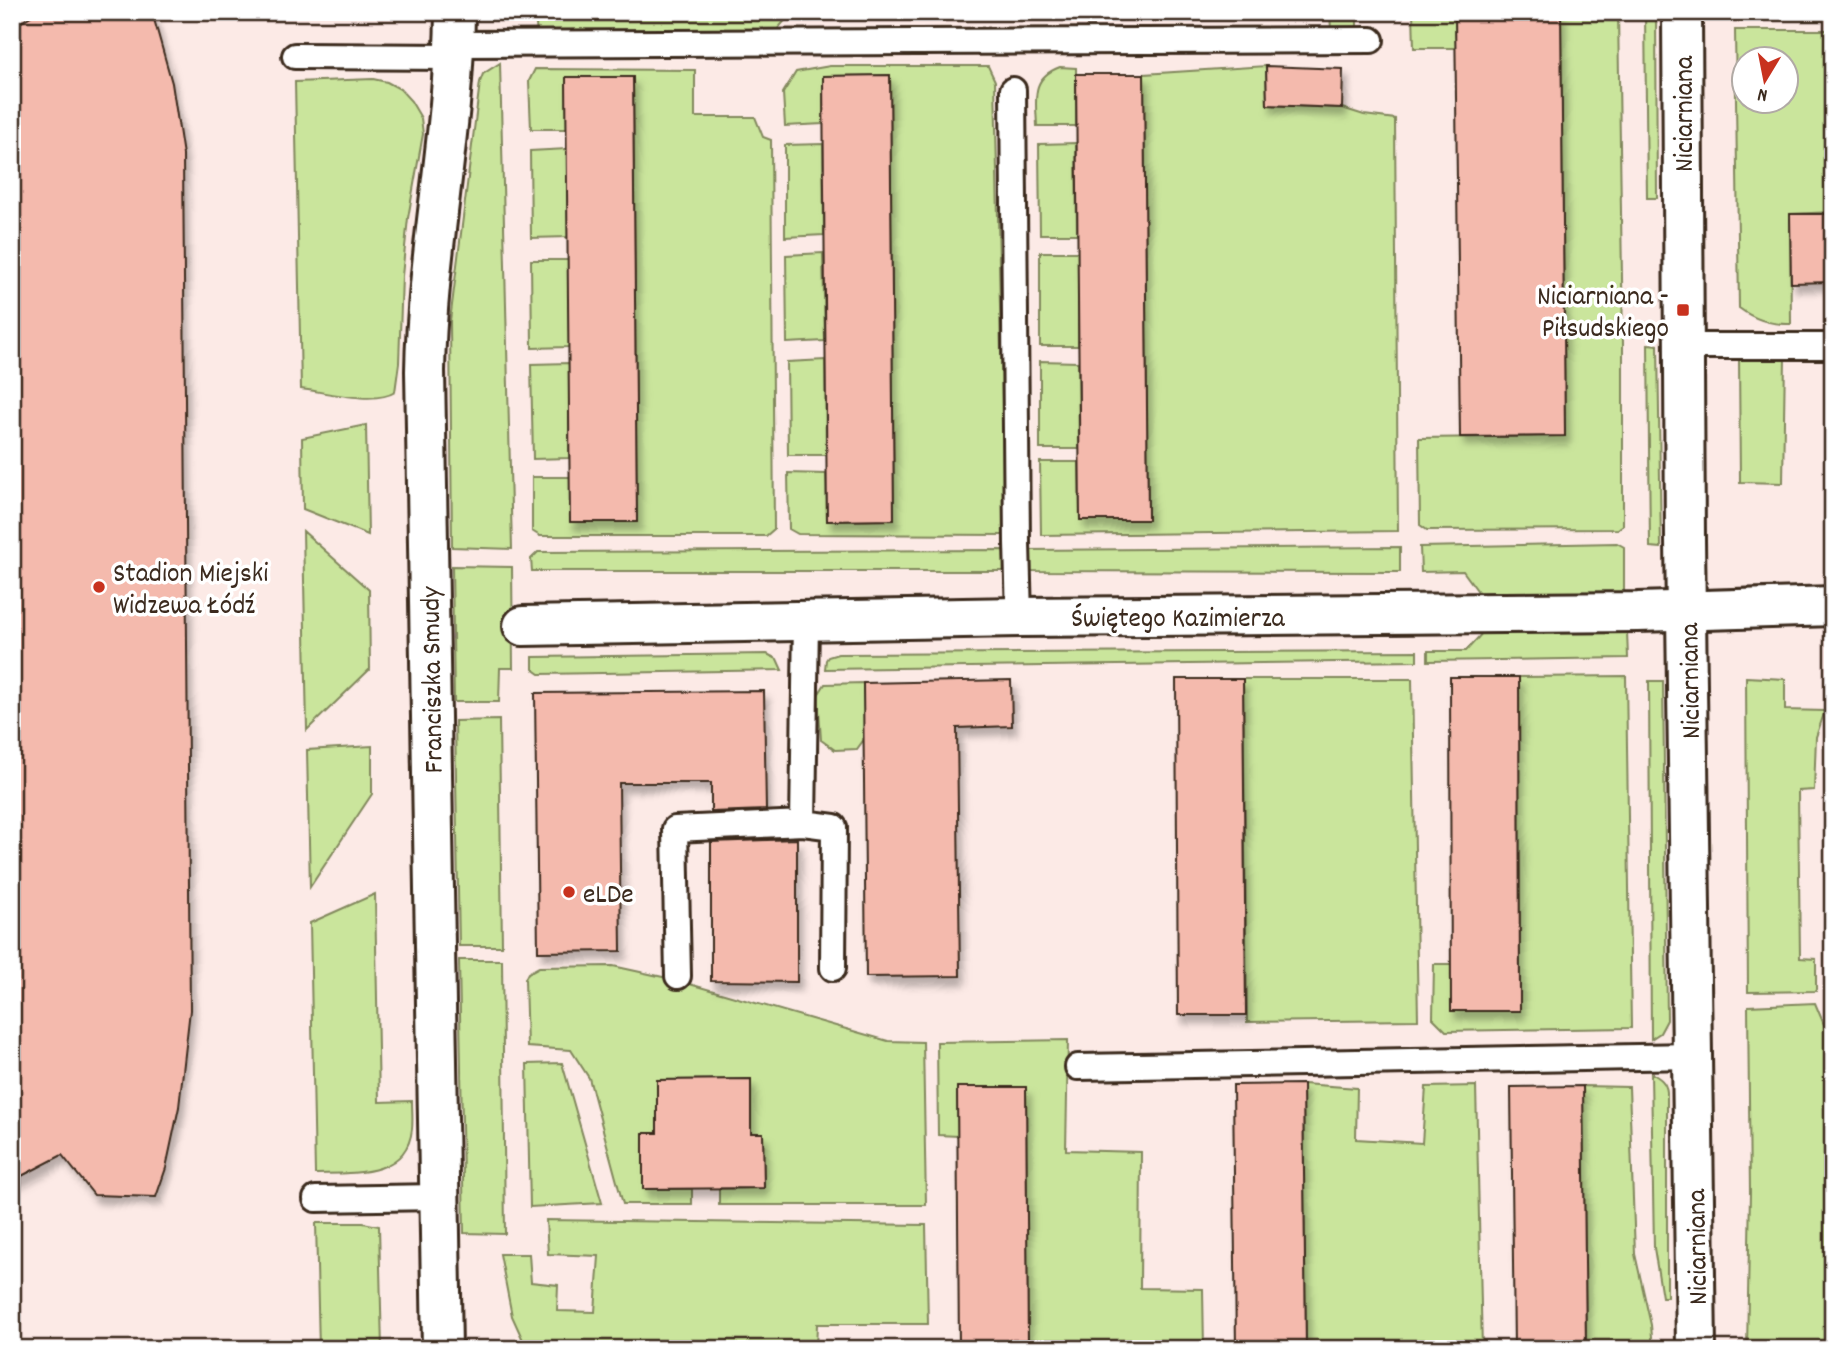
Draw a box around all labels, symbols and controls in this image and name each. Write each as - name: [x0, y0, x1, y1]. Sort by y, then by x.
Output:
- north arrow: [1730, 46, 1800, 116]
- street label: Niciarniana: [1667, 55, 1707, 172]
- text: N: [1756, 79, 1770, 107]
- place label: Niciarniana - Piłsudskiego: [1537, 279, 1669, 351]
- marker: Niciarniana - Piłsudskiego: [1675, 302, 1691, 318]
- place label: Stadion Miejski Widzewa Łódź: [113, 556, 268, 628]
- marker: Stadion Miejski Widzewa Łódź: [91, 579, 107, 595]
- street label: Franciszka Smudy: [413, 585, 457, 774]
- street label: Świętego Kazimierza: [1071, 601, 1286, 641]
- street label: Niciarniana: [1672, 622, 1714, 739]
- place label: eLDe: [583, 877, 634, 917]
- marker: eLDe: [561, 884, 577, 900]
- street label: Niciarniana: [1679, 1188, 1721, 1305]

